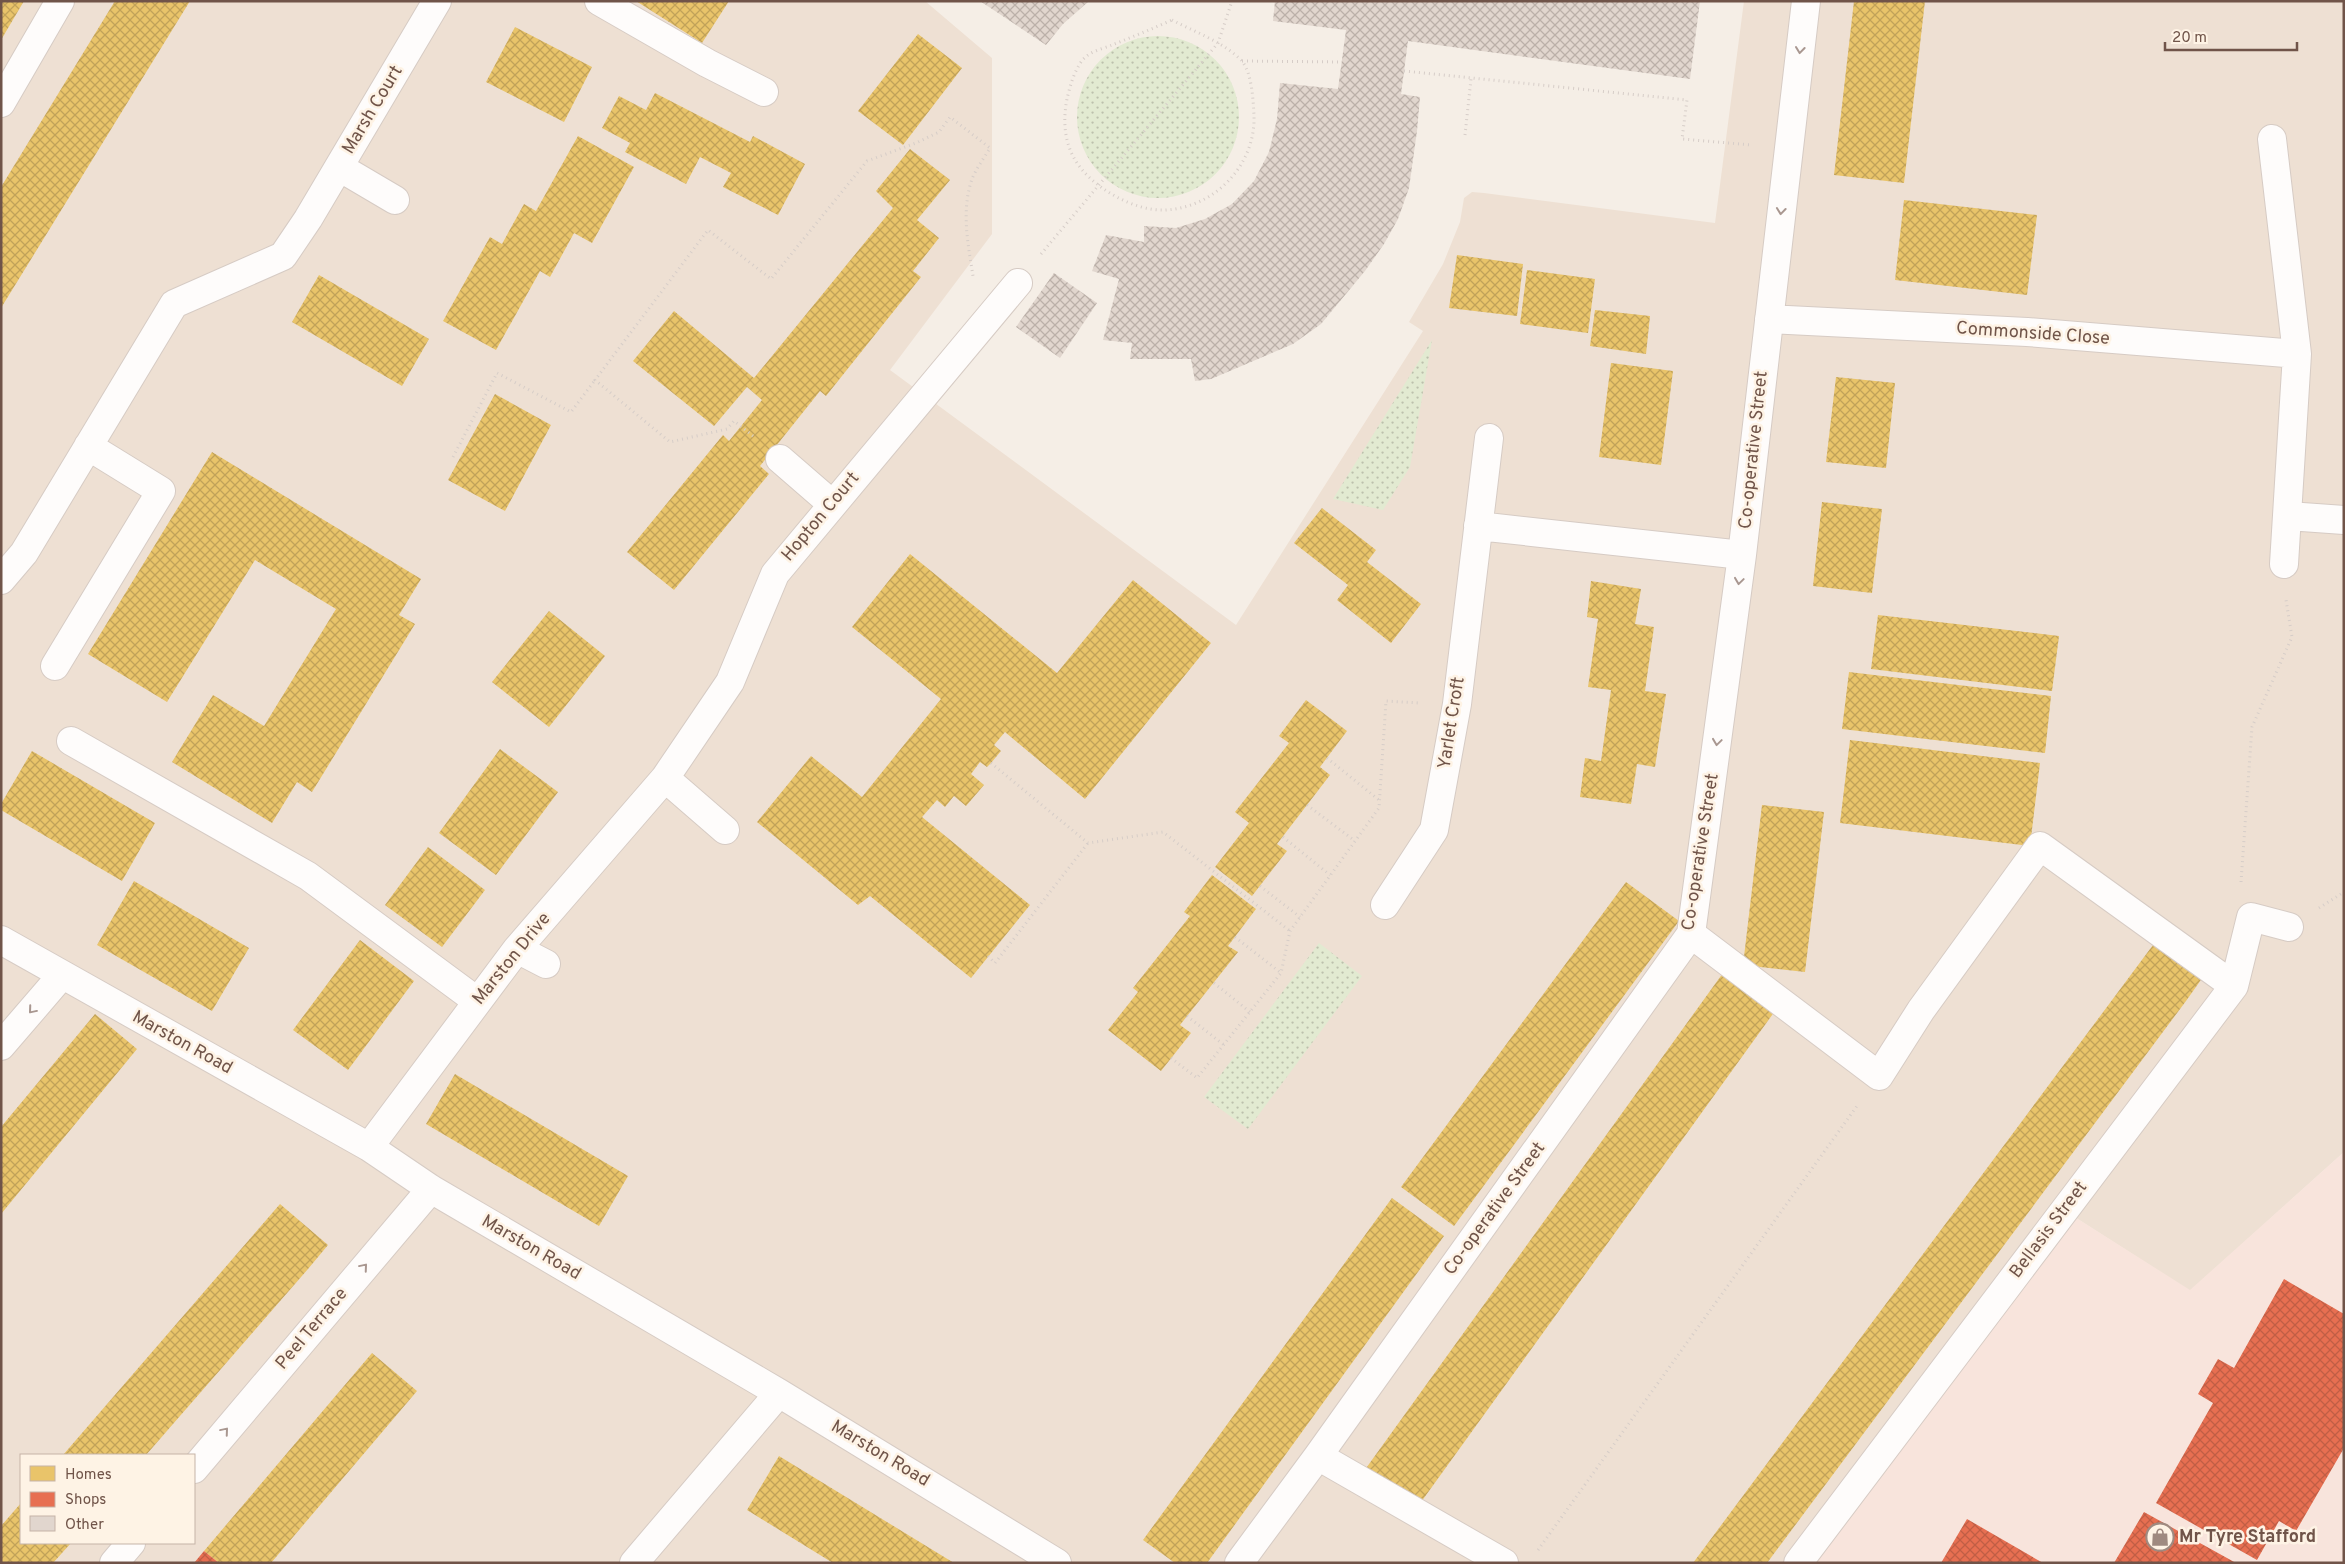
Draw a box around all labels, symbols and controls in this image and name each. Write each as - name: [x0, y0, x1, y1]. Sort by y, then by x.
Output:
- scale bar: [2165, 20, 2298, 52]
- text: 20 m: [2172, 29, 2207, 48]
- one-way arrow: [1795, 46, 1806, 54]
- street label: Marsh Court: [338, 61, 408, 159]
- one-way arrow: [1776, 207, 1787, 215]
- street label: Commonside Close: [1955, 317, 2111, 351]
- street label: Co-operative Street: [1734, 370, 1774, 530]
- street label: Hopton Court: [777, 468, 865, 566]
- one-way arrow: [1734, 577, 1745, 585]
- street label: Yarlet Croft: [1433, 675, 1471, 771]
- one-way arrow: [1712, 738, 1723, 746]
- street label: Co-operative Street: [1677, 772, 1725, 932]
- street label: Marston Drive: [468, 908, 556, 1010]
- one-way arrow: [28, 1005, 37, 1014]
- street label: Marston Road: [128, 1006, 236, 1080]
- street label: Co-operative Street: [1439, 1138, 1551, 1280]
- street label: Bellasis Street: [2005, 1177, 2093, 1283]
- street label: Marston Road: [477, 1210, 585, 1286]
- one-way arrow: [359, 1264, 368, 1273]
- street label: Peel Terrace: [271, 1283, 353, 1375]
- street label: Marston Road: [826, 1415, 934, 1493]
- one-way arrow: [220, 1428, 229, 1437]
- legend: [20, 1454, 195, 1544]
- text: Homes: [65, 1466, 112, 1485]
- text: Shops: [65, 1491, 106, 1510]
- text: Other: [65, 1516, 104, 1535]
- shop icon: Mr Tyre Stafford: [2145, 1522, 2175, 1552]
- place label: Mr Tyre Stafford: [2179, 1526, 2316, 1549]

